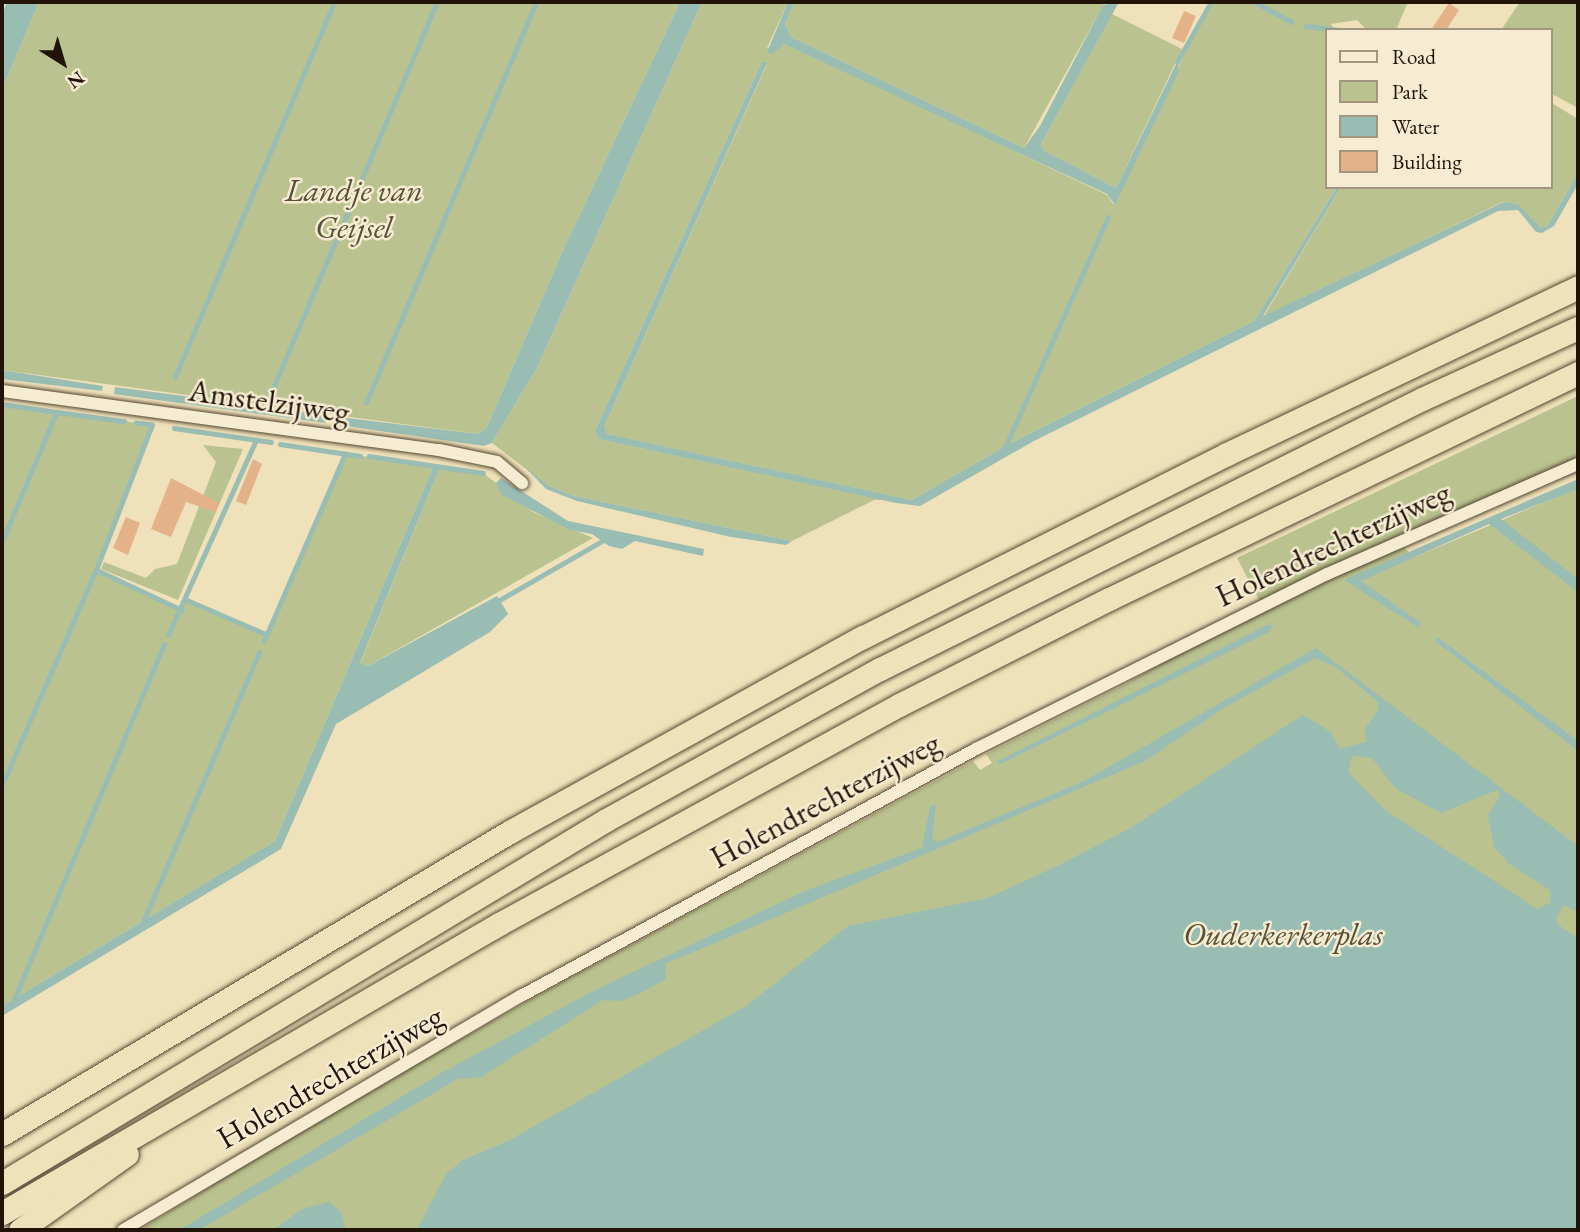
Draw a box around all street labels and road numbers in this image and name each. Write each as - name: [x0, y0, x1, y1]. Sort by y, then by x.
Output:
- street label: Amstelzijweg: [186, 371, 352, 431]
- street label: Holendrechterzijweg: [1209, 473, 1457, 615]
- street label: Holendrechterzijweg: [704, 723, 946, 877]
- street label: Holendrechterzijweg: [210, 997, 450, 1157]

